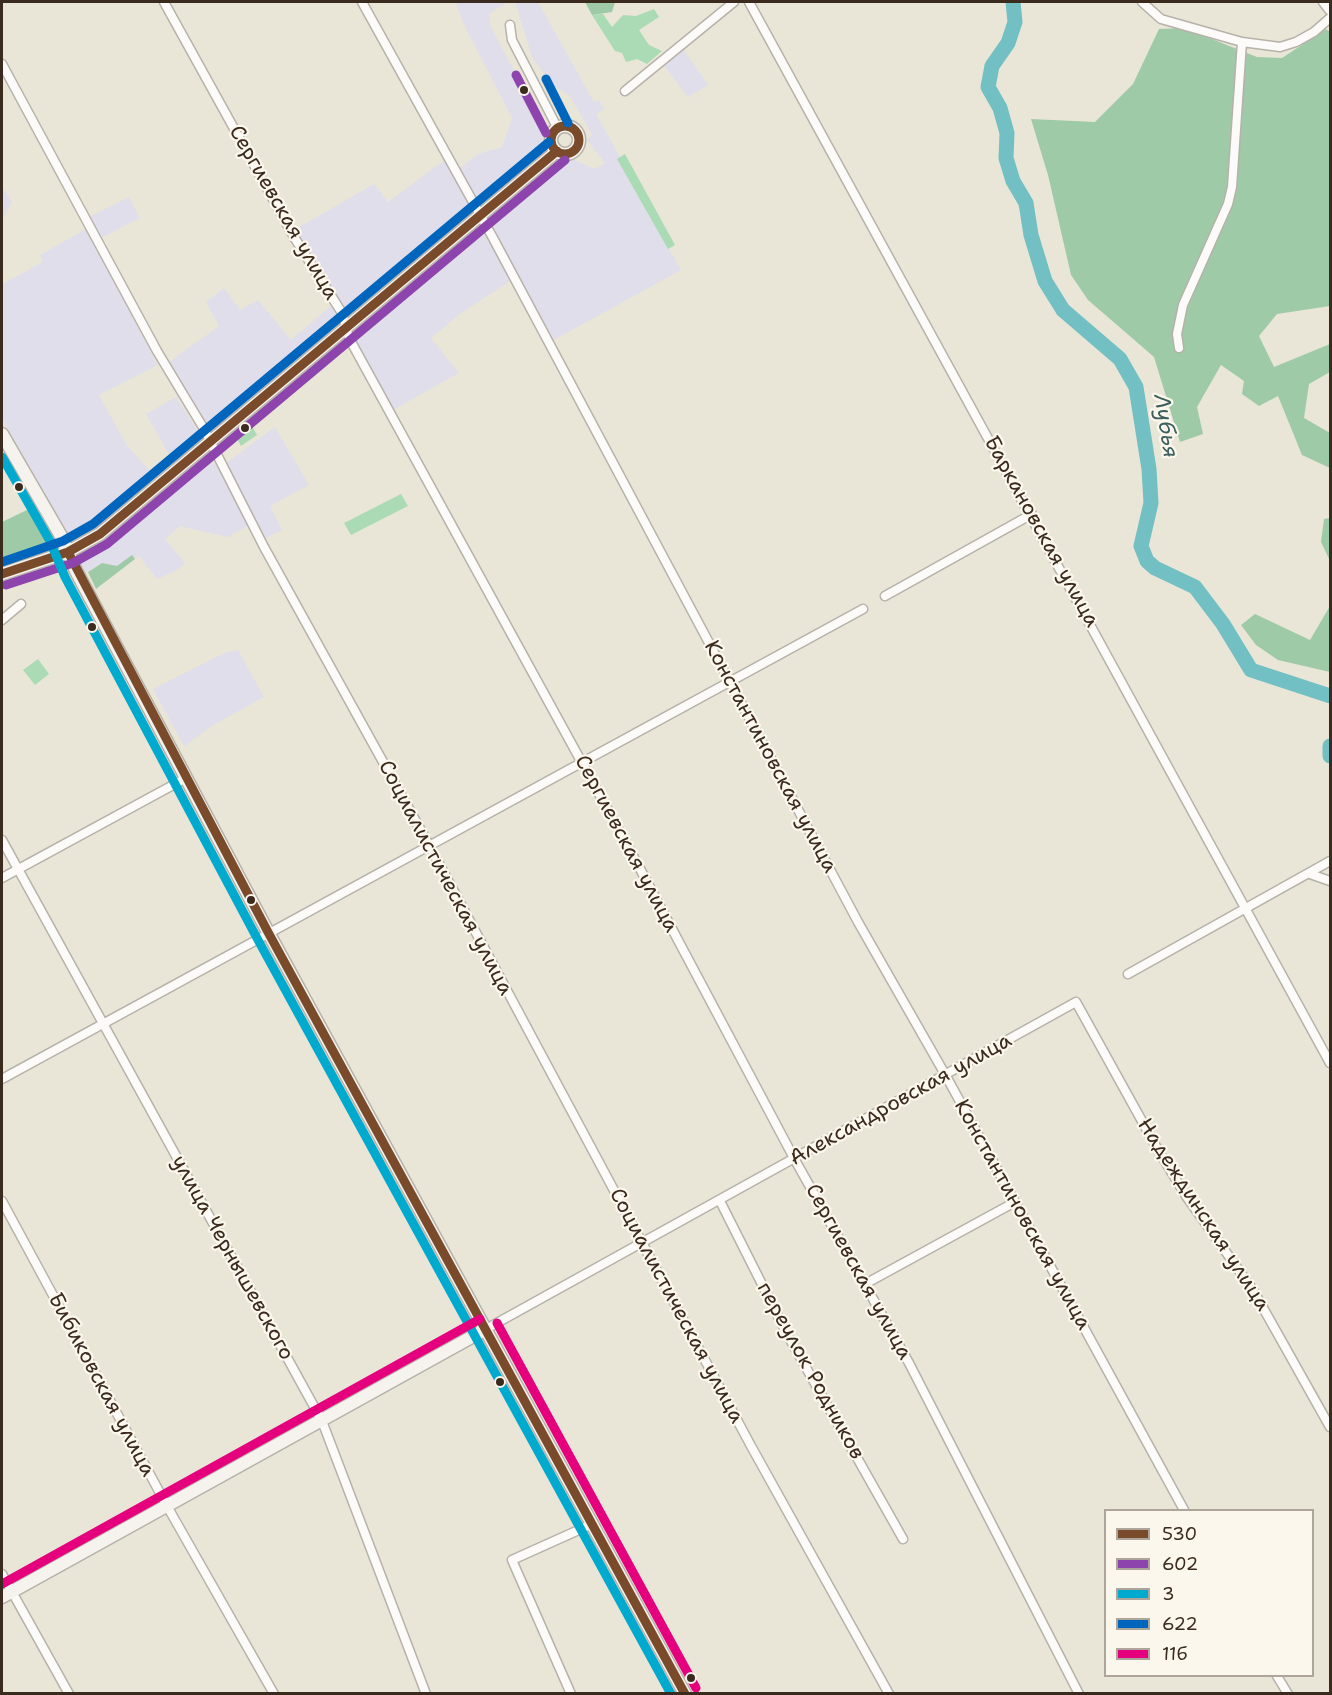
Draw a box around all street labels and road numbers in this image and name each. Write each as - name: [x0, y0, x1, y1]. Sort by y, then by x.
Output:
- street label: Сергиевская улица: [223, 121, 343, 305]
- street label: Баркановская улица: [978, 432, 1104, 632]
- street label: Константиновская улица: [698, 637, 842, 877]
- street label: Сергиевская улица: [569, 751, 683, 937]
- street label: Социалистическая улица: [372, 756, 518, 1000]
- street label: Александровская улица: [786, 1028, 1016, 1172]
- street label: Константиновская улица: [948, 1095, 1096, 1335]
- street label: Надеждинская улица: [1131, 1114, 1275, 1316]
- street label: улица Чернышевского: [165, 1151, 299, 1365]
- street label: Сергиевская улица: [799, 1180, 917, 1364]
- street label: Социалистическая улица: [603, 1184, 749, 1428]
- street label: переулок Родников: [751, 1278, 869, 1464]
- street label: Бибиковская улица: [42, 1289, 160, 1481]

